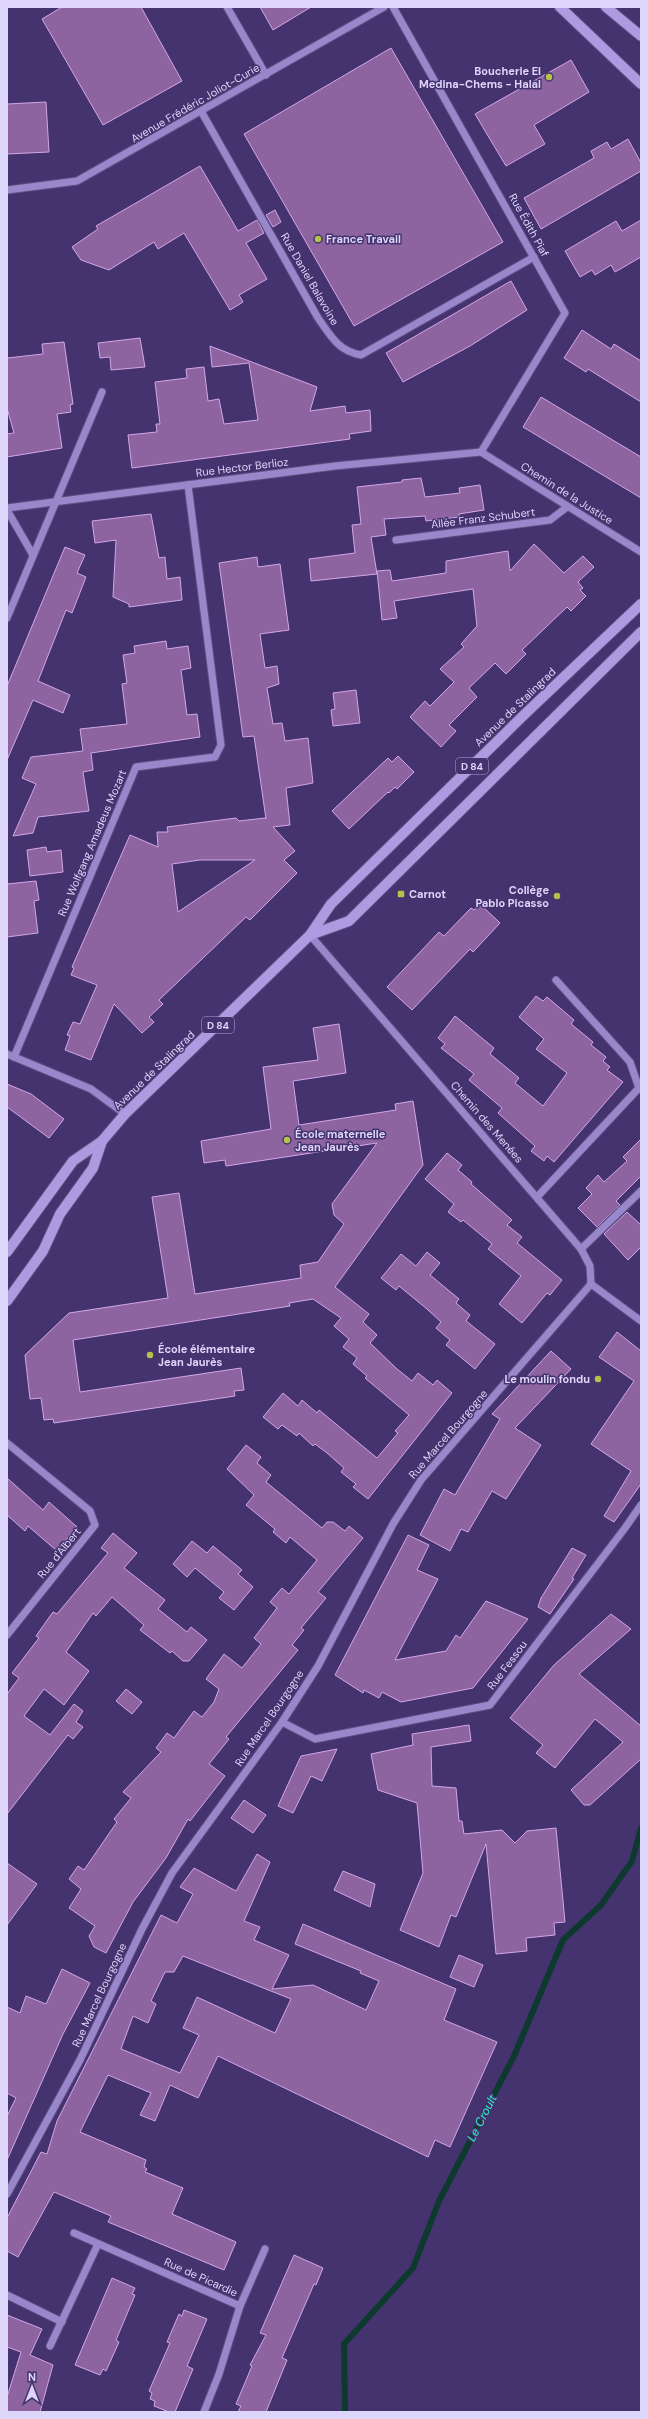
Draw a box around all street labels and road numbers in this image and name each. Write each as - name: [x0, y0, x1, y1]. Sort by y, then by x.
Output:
- street label: Avenue Frédéric Joliot-Curie: [128, 60, 262, 146]
- street label: Rue Édith Piaf: [506, 191, 552, 259]
- street label: Rue Daniel Balavoine: [278, 230, 342, 328]
- street label: Rue Hector Berlioz: [195, 454, 289, 480]
- street label: Chemin de la Justice: [518, 459, 616, 527]
- street label: Allée Franz Schubert: [430, 505, 536, 531]
- street label: Avenue de Stalingrad: [471, 665, 559, 749]
- road number: D 84: [456, 758, 488, 774]
- street label: Rue Wolfgang Amadeus Mozart: [55, 768, 129, 918]
- road number: D 84: [202, 1017, 234, 1033]
- street label: Avenue de Stalingrad: [110, 1028, 198, 1112]
- street label: Chemin des Menées: [448, 1078, 526, 1166]
- street label: Rue Marcel Bourgogne: [406, 1387, 490, 1481]
- street label: Rue d'Albert: [34, 1525, 84, 1581]
- street label: Rue Fessou: [484, 1638, 530, 1692]
- street label: Rue Marcel Bourgogne: [232, 1667, 306, 1769]
- street label: Rue Marcel Bourgogne: [69, 1941, 129, 2049]
- street label: Rue de Picardie: [162, 2255, 240, 2299]

